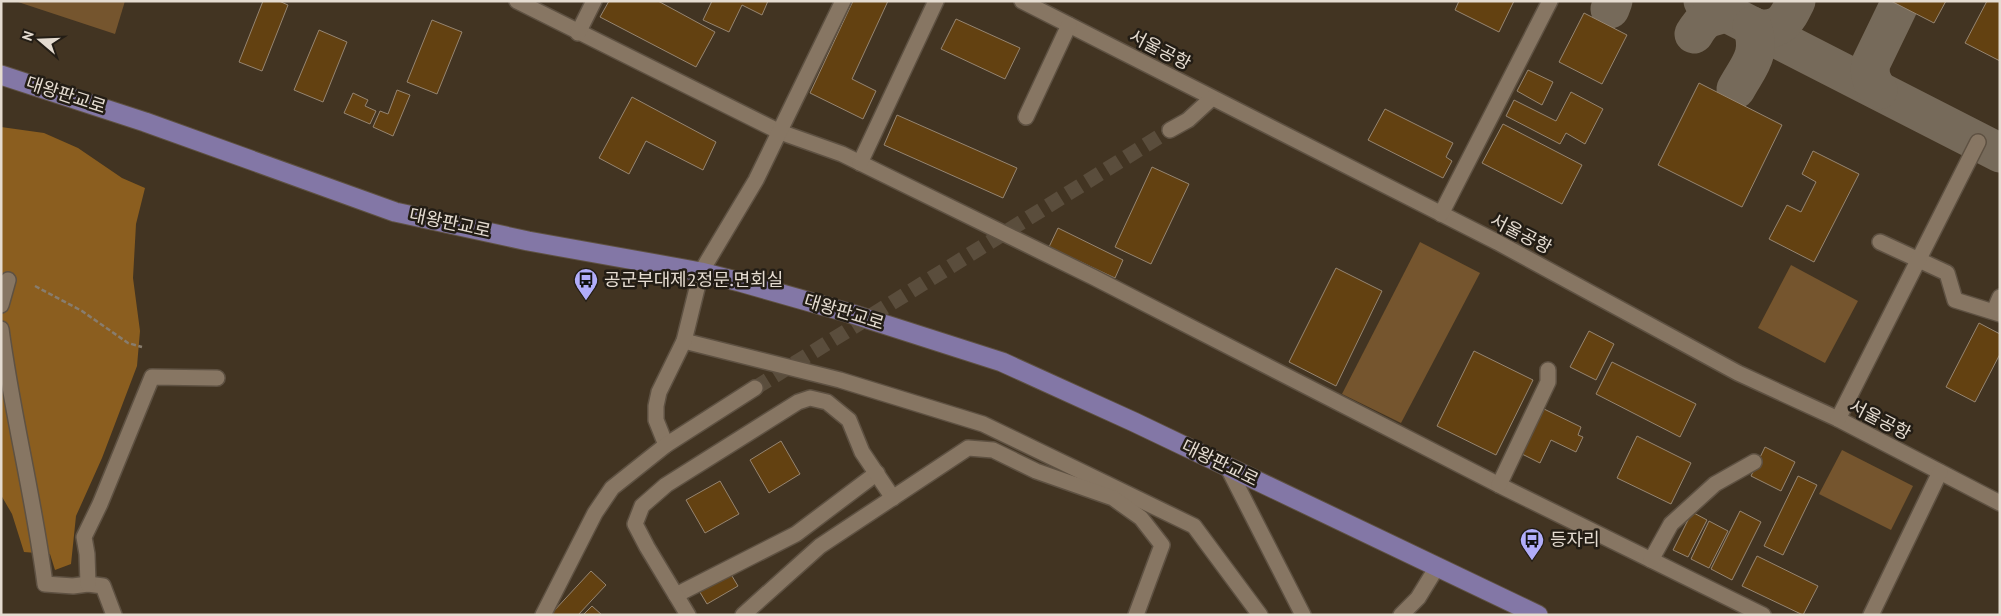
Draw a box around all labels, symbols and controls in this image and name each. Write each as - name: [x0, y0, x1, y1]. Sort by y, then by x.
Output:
- north arrow: [15, 15, 65, 65]
- street label: 서울공항: [1125, 24, 1195, 75]
- text: N: [18, 28, 38, 43]
- street label: 대왕판교로: [23, 71, 109, 118]
- street label: 대왕판교로: [407, 203, 493, 242]
- street label: 서울공항: [1486, 208, 1556, 259]
- bus stop icon: 공군부대제2정문.면회실: [573, 267, 599, 301]
- place label: 공군부대제2정문.면회실: [604, 268, 783, 291]
- street label: 대왕판교로: [801, 288, 887, 335]
- street label: 서울공항: [1845, 394, 1915, 445]
- street label: 대왕판교로: [1178, 434, 1262, 491]
- bus stop icon: 등자리: [1519, 527, 1545, 561]
- place label: 등자리: [1550, 528, 1600, 551]

